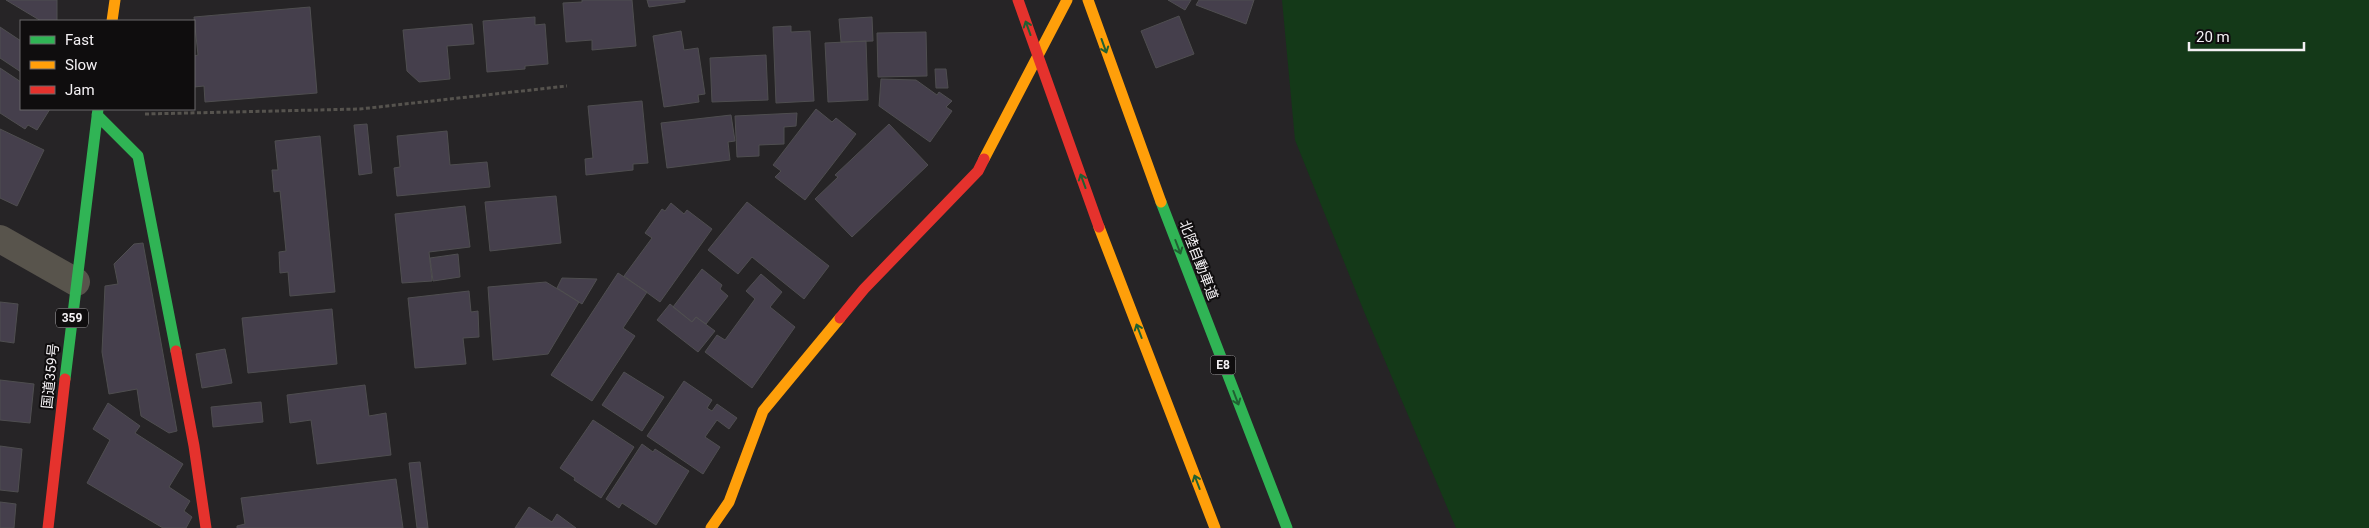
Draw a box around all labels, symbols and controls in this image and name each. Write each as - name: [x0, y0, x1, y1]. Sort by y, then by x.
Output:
- legend: [20, 20, 195, 110]
- scale bar: [2189, 20, 2304, 52]
- one-way arrow: [1023, 21, 1032, 36]
- text: 20 m: [2196, 28, 2230, 46]
- text: Fast: [65, 31, 94, 49]
- one-way arrow: [1100, 38, 1109, 53]
- text: Slow: [65, 56, 97, 74]
- text: Jam: [65, 81, 95, 99]
- one-way arrow: [1078, 173, 1087, 189]
- street label: 北陸自動車道: [1176, 218, 1222, 302]
- one-way arrow: [1174, 239, 1183, 254]
- road number: 359: [56, 308, 88, 328]
- one-way arrow: [1134, 324, 1143, 339]
- street label: 国道359号: [39, 343, 61, 409]
- road number: E8: [1210, 356, 1236, 374]
- one-way arrow: [1232, 390, 1241, 405]
- one-way arrow: [1192, 475, 1201, 490]

